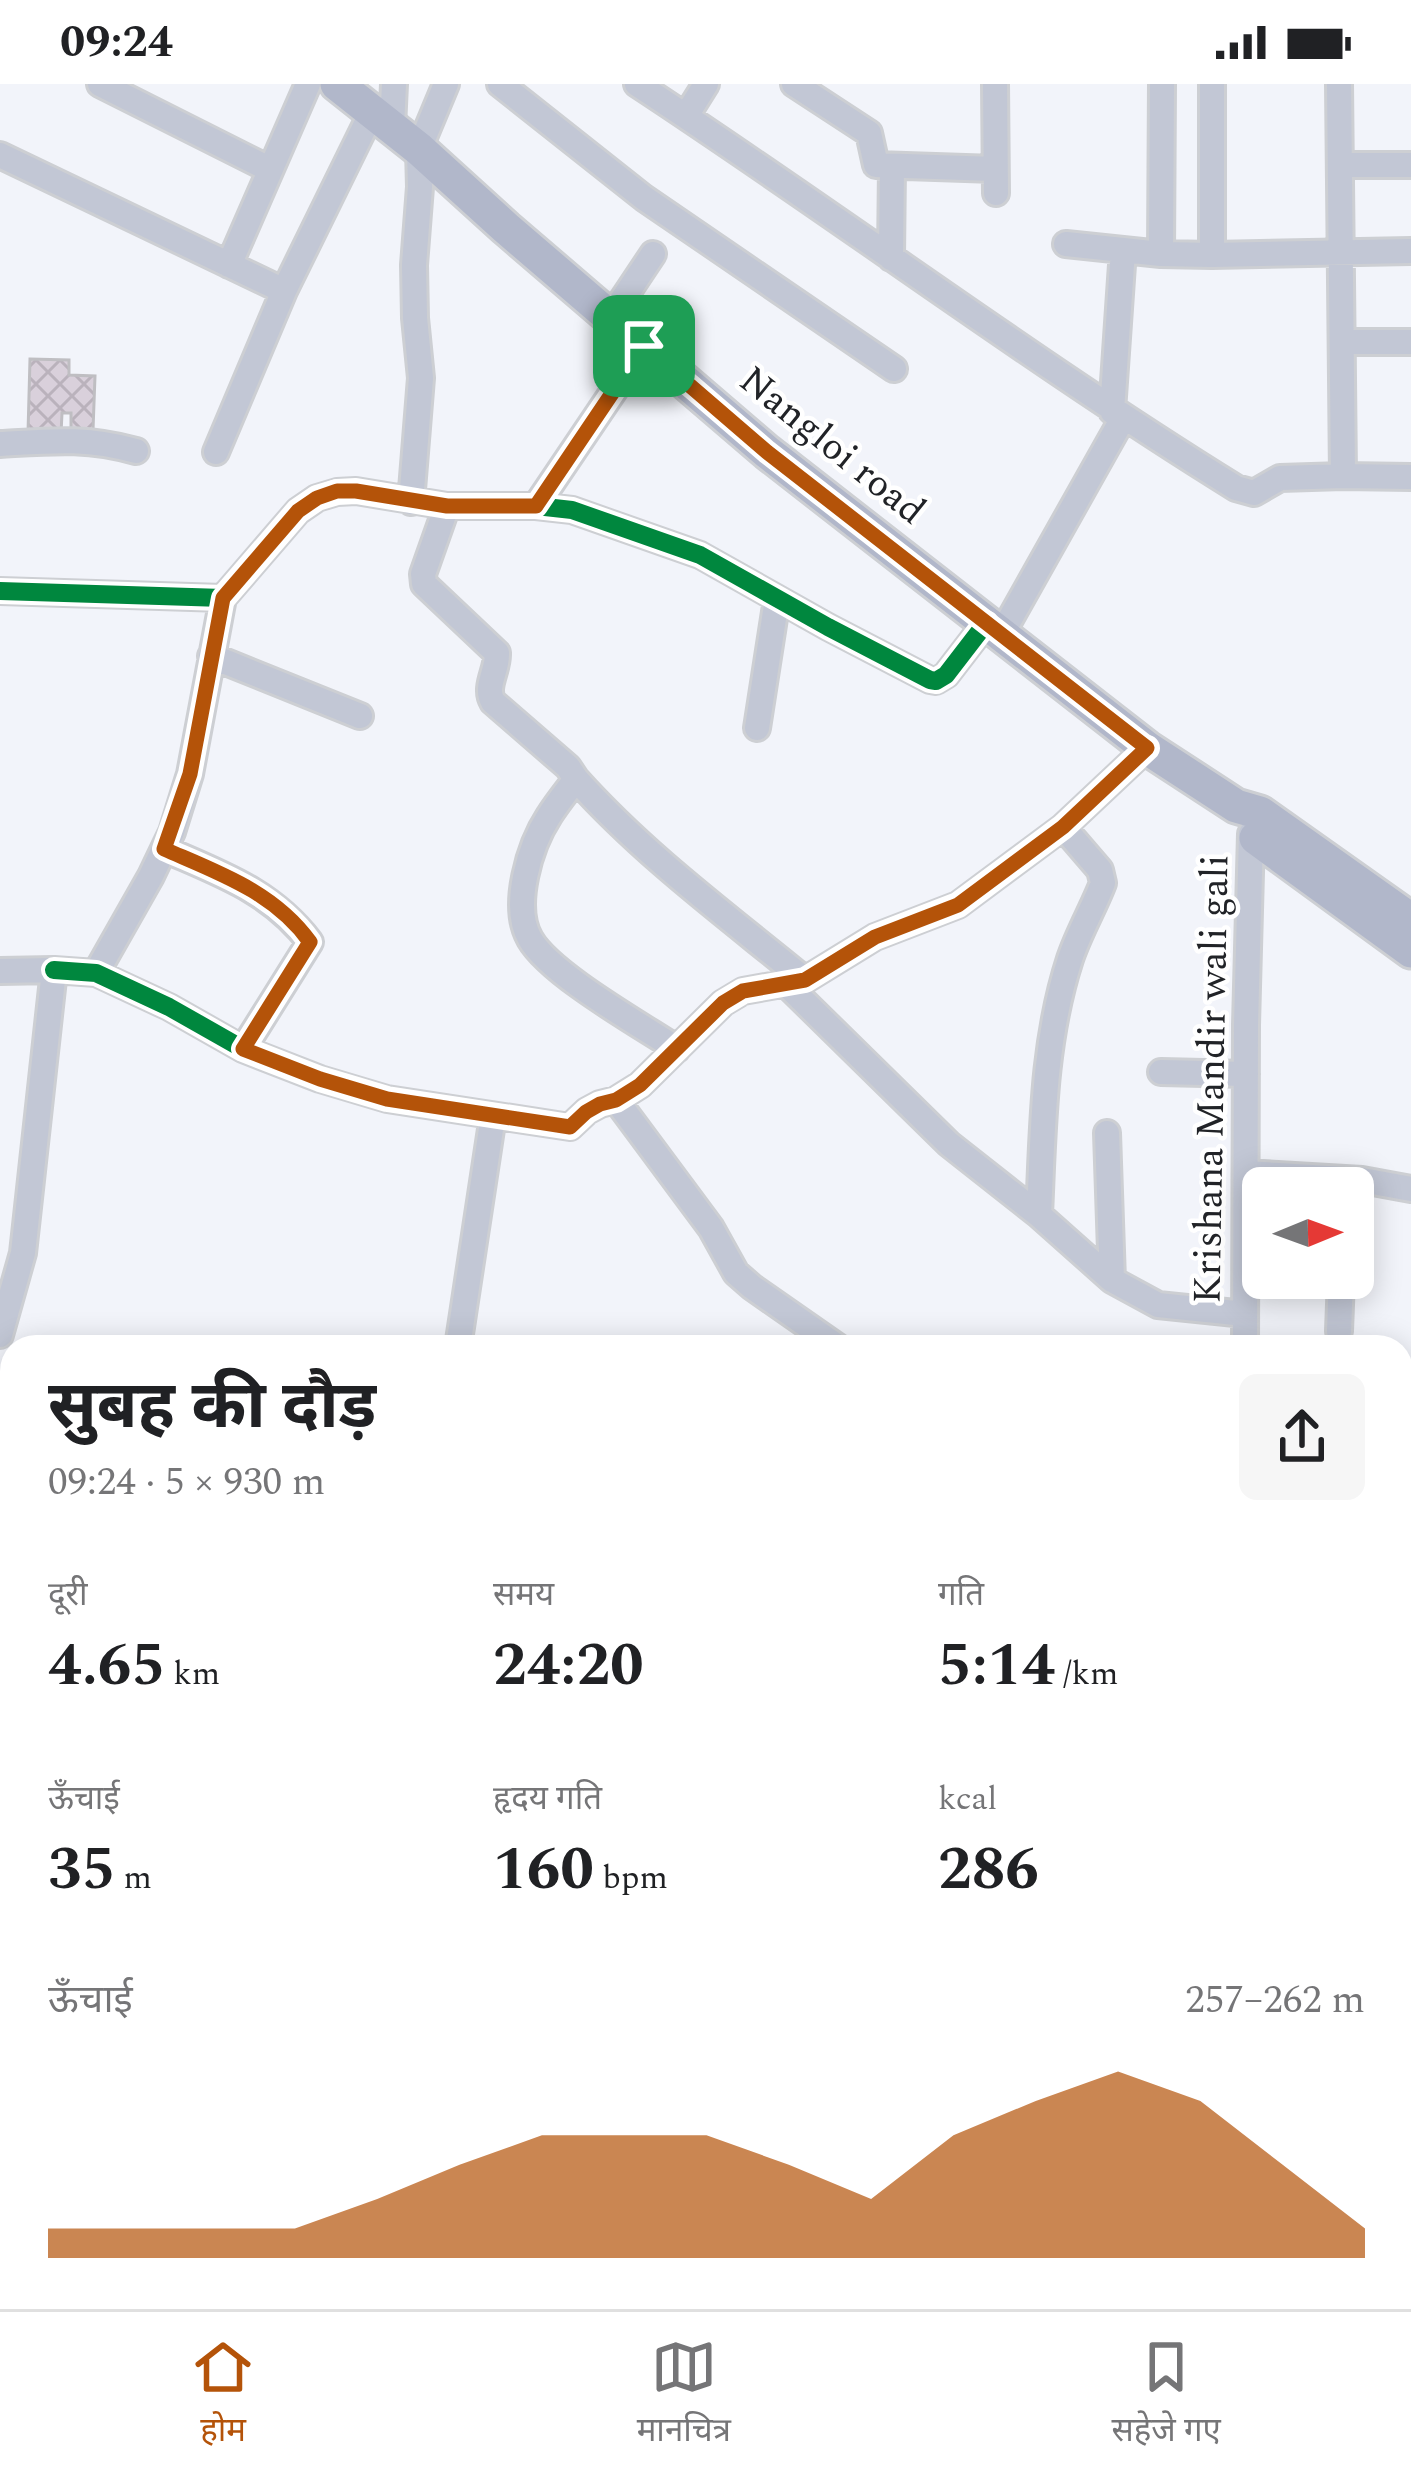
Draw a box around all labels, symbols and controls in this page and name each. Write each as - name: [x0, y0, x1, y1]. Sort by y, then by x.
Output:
- text: 09:24: [60, 8, 173, 77]
- pin: [593, 295, 695, 397]
- icon: arrive: [611, 313, 677, 379]
- street label: Nangloi road: [726, 352, 938, 540]
- street label: Krishana Mandir wali gali: [1179, 854, 1245, 1304]
- north arrow: [1242, 1167, 1374, 1299]
- map controls: [1242, 1167, 1374, 1299]
- text: सुबह की दौड़: [48, 1357, 376, 1458]
- button: share: [1239, 1374, 1365, 1500]
- text: 09:24 · 5 × 930 m: [48, 1453, 325, 1512]
- text: दूरी: [48, 1570, 88, 1620]
- text: समय: [493, 1570, 554, 1620]
- text: गति: [938, 1570, 984, 1620]
- text: 4.65: [48, 1620, 165, 1712]
- text: 24:20: [493, 1620, 644, 1712]
- text: 5:14: [938, 1620, 1055, 1712]
- text: km: [165, 1649, 220, 1699]
- text: /km: [1055, 1649, 1118, 1699]
- text: ऊँचाई: [48, 1774, 120, 1824]
- text: हृदय गति: [493, 1774, 602, 1824]
- text: kcal: [938, 1774, 997, 1824]
- text: 35: [48, 1824, 115, 1916]
- text: 160: [493, 1824, 594, 1916]
- text: 286: [938, 1824, 1039, 1916]
- text: m: [115, 1853, 152, 1903]
- text: bpm: [594, 1853, 668, 1903]
- text: ऊँचाई: [48, 1971, 133, 2030]
- text: 257–262 m: [1185, 1971, 1365, 2030]
- tab: होम: [190, 2334, 256, 2456]
- tab: मानचित्र: [637, 2334, 731, 2456]
- tab: सहेजे गए: [1111, 2334, 1221, 2456]

